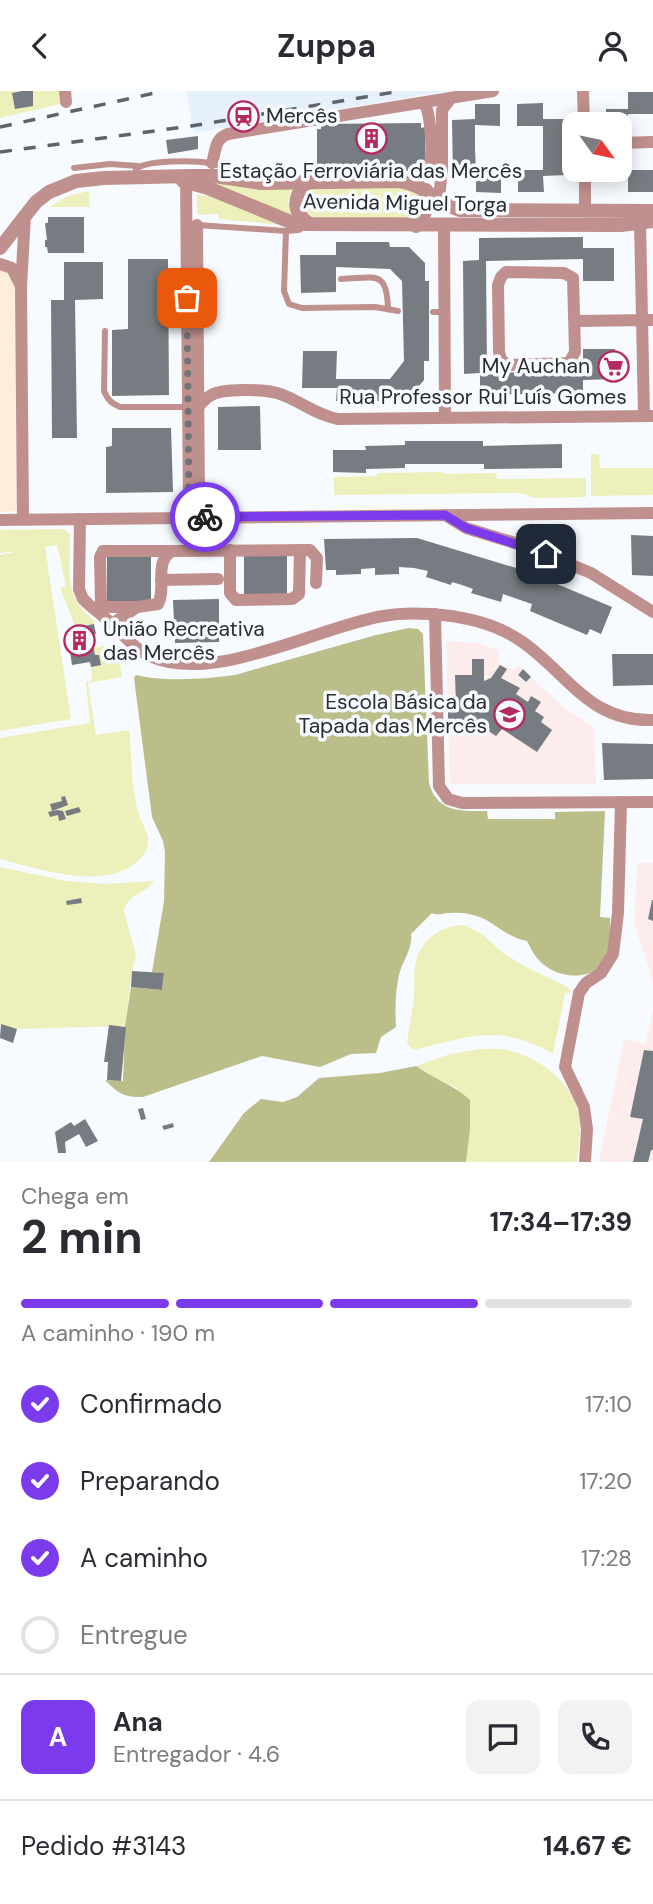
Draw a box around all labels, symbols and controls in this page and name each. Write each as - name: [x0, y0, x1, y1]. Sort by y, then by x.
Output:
- text: Zuppa: [277, 25, 376, 67]
- icon: back: [21, 27, 59, 65]
- icon: person: [594, 27, 632, 65]
- station icon: Mercês: [226, 99, 260, 133]
- place label: Mercês: [266, 102, 337, 130]
- north arrow: [562, 112, 632, 182]
- map controls: [562, 112, 632, 182]
- building icon: Estação Ferroviária das Mercês: [354, 122, 388, 156]
- place label: Estação Ferroviária das Mercês: [220, 157, 522, 185]
- street label: Avenida Miguel Torga: [303, 187, 507, 219]
- pin: [157, 268, 217, 328]
- icon: bag: [168, 279, 206, 317]
- supermarket icon: My Auchan: [596, 349, 630, 383]
- place label: My Auchan: [482, 352, 590, 380]
- street label: Rua Professor Rui Luís Gomes: [339, 383, 627, 411]
- courier: [170, 482, 240, 552]
- icon: bike: [186, 498, 224, 536]
- pin: [516, 524, 576, 584]
- icon: home: [527, 535, 565, 573]
- place label: União Recreativa das Mercês: [103, 615, 265, 667]
- building icon: União Recreativa das Mercês: [63, 624, 97, 658]
- place label: Escola Básica da Tapada das Mercês: [298, 688, 487, 740]
- school or university icon: Escola Básica da Tapada das Mercês: [493, 697, 527, 731]
- text: Chega em: [21, 1181, 129, 1211]
- text: 17:34–17:39: [490, 1205, 632, 1239]
- text: 2 min: [21, 1207, 143, 1267]
- text: A caminho · 190 m: [21, 1318, 215, 1348]
- icon: check: [21, 1385, 59, 1423]
- text: Confirmado: [80, 1387, 222, 1421]
- text: 17:10: [585, 1389, 632, 1419]
- icon: check: [21, 1462, 59, 1500]
- text: Preparando: [80, 1464, 220, 1498]
- text: 17:20: [579, 1466, 632, 1496]
- icon: check: [21, 1539, 59, 1577]
- text: A caminho: [80, 1541, 208, 1575]
- text: 17:28: [581, 1543, 632, 1573]
- text: Entregue: [80, 1618, 188, 1652]
- button: chat: [466, 1700, 540, 1774]
- button: phone: [558, 1700, 632, 1774]
- text: Ana: [113, 1705, 163, 1739]
- text: A: [49, 1720, 67, 1754]
- text: Entregador · 4.6: [113, 1739, 280, 1769]
- text: Pedido #3143: [21, 1829, 186, 1863]
- text: 14.67 €: [543, 1829, 632, 1863]

